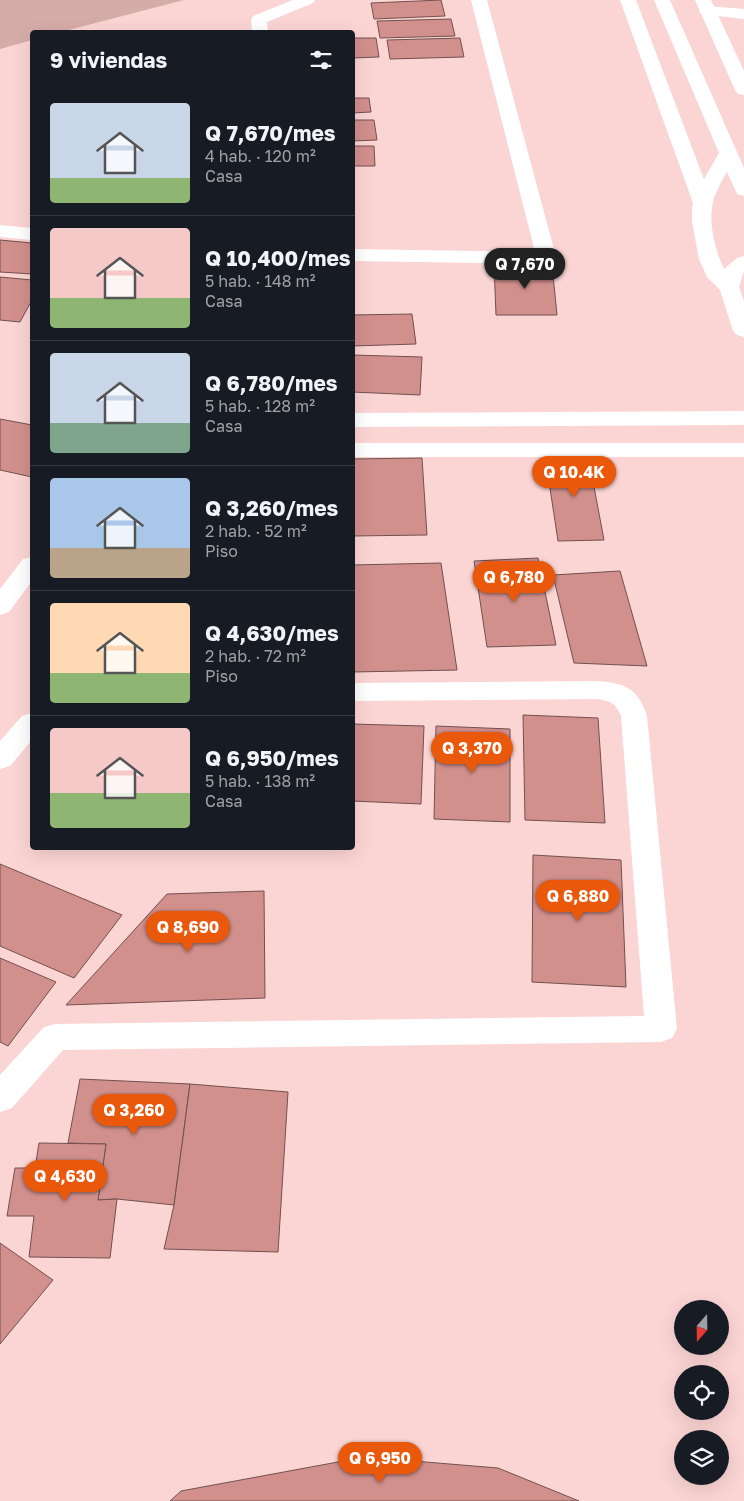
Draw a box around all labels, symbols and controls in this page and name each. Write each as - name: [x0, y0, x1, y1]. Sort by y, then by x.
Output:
- icon: filters: [307, 46, 335, 74]
- text: 9 viviendas: [50, 47, 167, 73]
- text: Q 7,670/mes: [205, 120, 336, 146]
- icon: home: [90, 123, 150, 183]
- text: 4 hab. · 120 m²: [205, 146, 316, 166]
- text: Casa: [205, 166, 242, 186]
- text: Q 10,400/mes: [205, 245, 351, 271]
- icon: home: [90, 248, 150, 308]
- pin: Q 7,670: [479, 248, 571, 290]
- text: Q 7,670: [495, 254, 555, 274]
- text: 5 hab. · 148 m²: [205, 271, 315, 291]
- text: Casa: [205, 291, 242, 311]
- text: Q 6,780/mes: [205, 370, 338, 396]
- icon: home: [90, 373, 150, 433]
- text: 5 hab. · 128 m²: [205, 396, 315, 416]
- text: Casa: [205, 416, 242, 436]
- pin: Q 10.4K: [528, 456, 620, 498]
- text: Q 10.4K: [543, 462, 605, 482]
- text: Q 3,260/mes: [205, 495, 338, 521]
- icon: home: [90, 498, 150, 558]
- text: 2 hab. · 52 m²: [205, 521, 307, 541]
- text: Piso: [205, 541, 238, 561]
- pin: Q 6,780: [468, 560, 560, 603]
- text: Q 6,780: [484, 567, 544, 587]
- text: Q 4,630/mes: [205, 620, 339, 646]
- icon: home: [90, 623, 150, 683]
- text: 2 hab. · 72 m²: [205, 646, 306, 666]
- text: Piso: [205, 666, 238, 686]
- pin: Q 3,370: [426, 732, 518, 774]
- text: Q 3,370: [442, 738, 502, 758]
- text: Q 6,950/mes: [205, 745, 339, 771]
- icon: home: [90, 748, 150, 808]
- text: 5 hab. · 138 m²: [205, 771, 315, 791]
- text: Casa: [205, 791, 242, 811]
- pin: Q 6,880: [532, 880, 624, 922]
- text: Q 6,880: [547, 886, 609, 906]
- pin: Q 8,690: [142, 910, 234, 953]
- text: Q 8,690: [157, 917, 219, 937]
- pin: Q 3,260: [88, 1094, 180, 1136]
- text: Q 3,260: [103, 1100, 165, 1120]
- pin: Q 4,630: [19, 1160, 111, 1202]
- text: Q 4,630: [34, 1166, 96, 1186]
- north arrow: [674, 1300, 729, 1355]
- map controls: [674, 1300, 729, 1485]
- button: locate: [674, 1365, 729, 1420]
- button: layers: [674, 1430, 729, 1485]
- pin: Q 6,950: [334, 1442, 426, 1484]
- text: Q 6,950: [349, 1448, 411, 1468]

